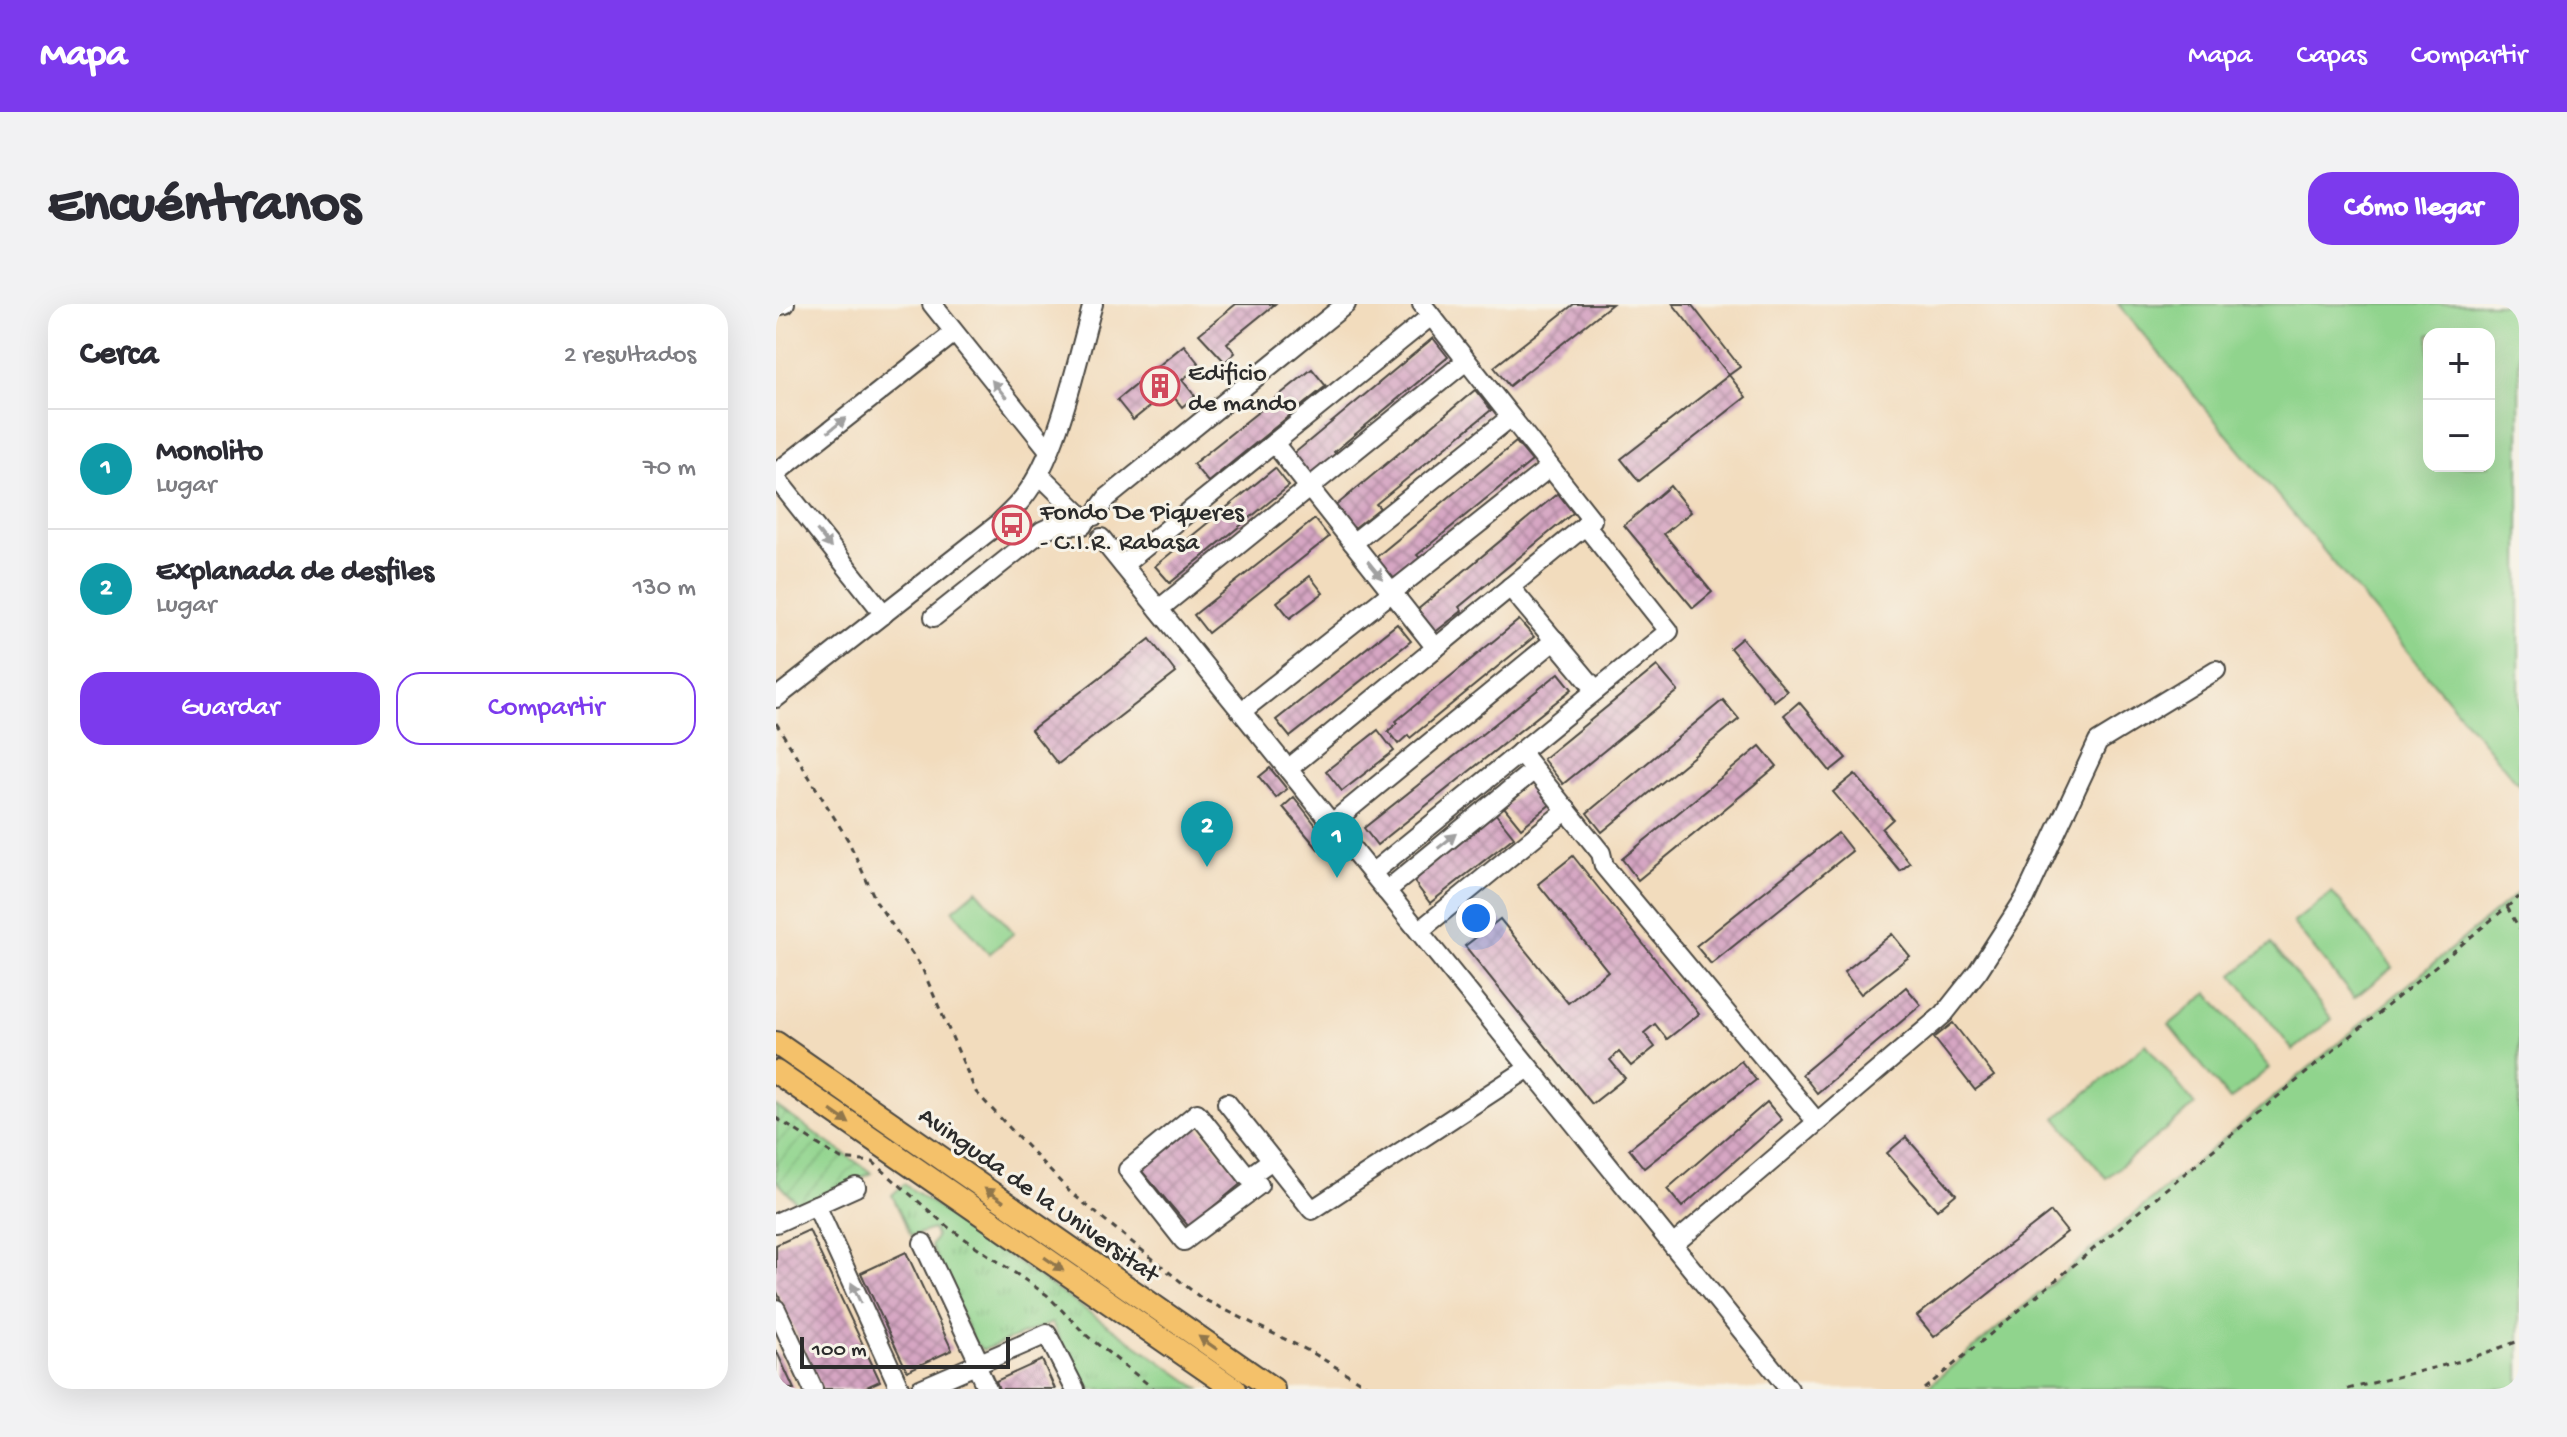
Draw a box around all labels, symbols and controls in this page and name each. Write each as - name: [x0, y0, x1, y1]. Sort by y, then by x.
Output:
- text: Mapa: [40, 34, 127, 78]
- text: Mapa: [2188, 40, 2252, 73]
- text: Capas: [2296, 40, 2367, 73]
- text: Compartir: [2411, 40, 2527, 73]
- button: Cómo llegar: [2308, 172, 2519, 245]
- text: Encuéntranos: [48, 175, 360, 241]
- map controls: [2423, 328, 2495, 472]
- button: +: [2423, 328, 2495, 400]
- text: Cerca: [80, 336, 158, 376]
- text: 2 resultados: [564, 341, 696, 372]
- place label: Edificio de mando: [1188, 360, 1297, 421]
- building icon: Edificio de mando: [1139, 365, 1181, 407]
- one-way arrow: [991, 379, 1008, 399]
- button: −: [2423, 400, 2495, 472]
- one-way arrow: [827, 417, 847, 433]
- text: Monolito: [156, 436, 263, 471]
- text: 1: [101, 454, 111, 485]
- text: 70 m: [643, 454, 696, 485]
- text: Lugar: [156, 471, 216, 502]
- place label: Fondo De Piqueres - C.I.R. Rabasa: [1039, 499, 1245, 560]
- bus stop icon: Fondo De Piqueres - C.I.R. Rabasa: [991, 504, 1033, 546]
- one-way arrow: [816, 529, 832, 549]
- text: Explanada de desfiles: [156, 556, 434, 591]
- one-way arrow: [1366, 560, 1382, 580]
- text: 2: [100, 574, 112, 605]
- text: 130 m: [633, 574, 696, 605]
- text: Lugar: [156, 591, 216, 622]
- button: Guardar: [80, 672, 380, 745]
- button: Compartir: [396, 672, 696, 745]
- pin: 2: [1181, 801, 1233, 867]
- pin: 1: [1311, 812, 1363, 878]
- one-way arrow: [1437, 834, 1457, 850]
- your location: [1456, 898, 1496, 938]
- street label: Avinguda de la Universitat: [911, 1102, 1166, 1293]
- one-way arrow: [830, 1109, 851, 1124]
- one-way arrow: [984, 1188, 1005, 1203]
- one-way arrow: [1044, 1256, 1065, 1271]
- one-way arrow: [849, 1281, 863, 1304]
- scale bar: [800, 1333, 1010, 1369]
- one-way arrow: [1197, 1336, 1218, 1351]
- text: 100 m: [812, 1338, 867, 1364]

